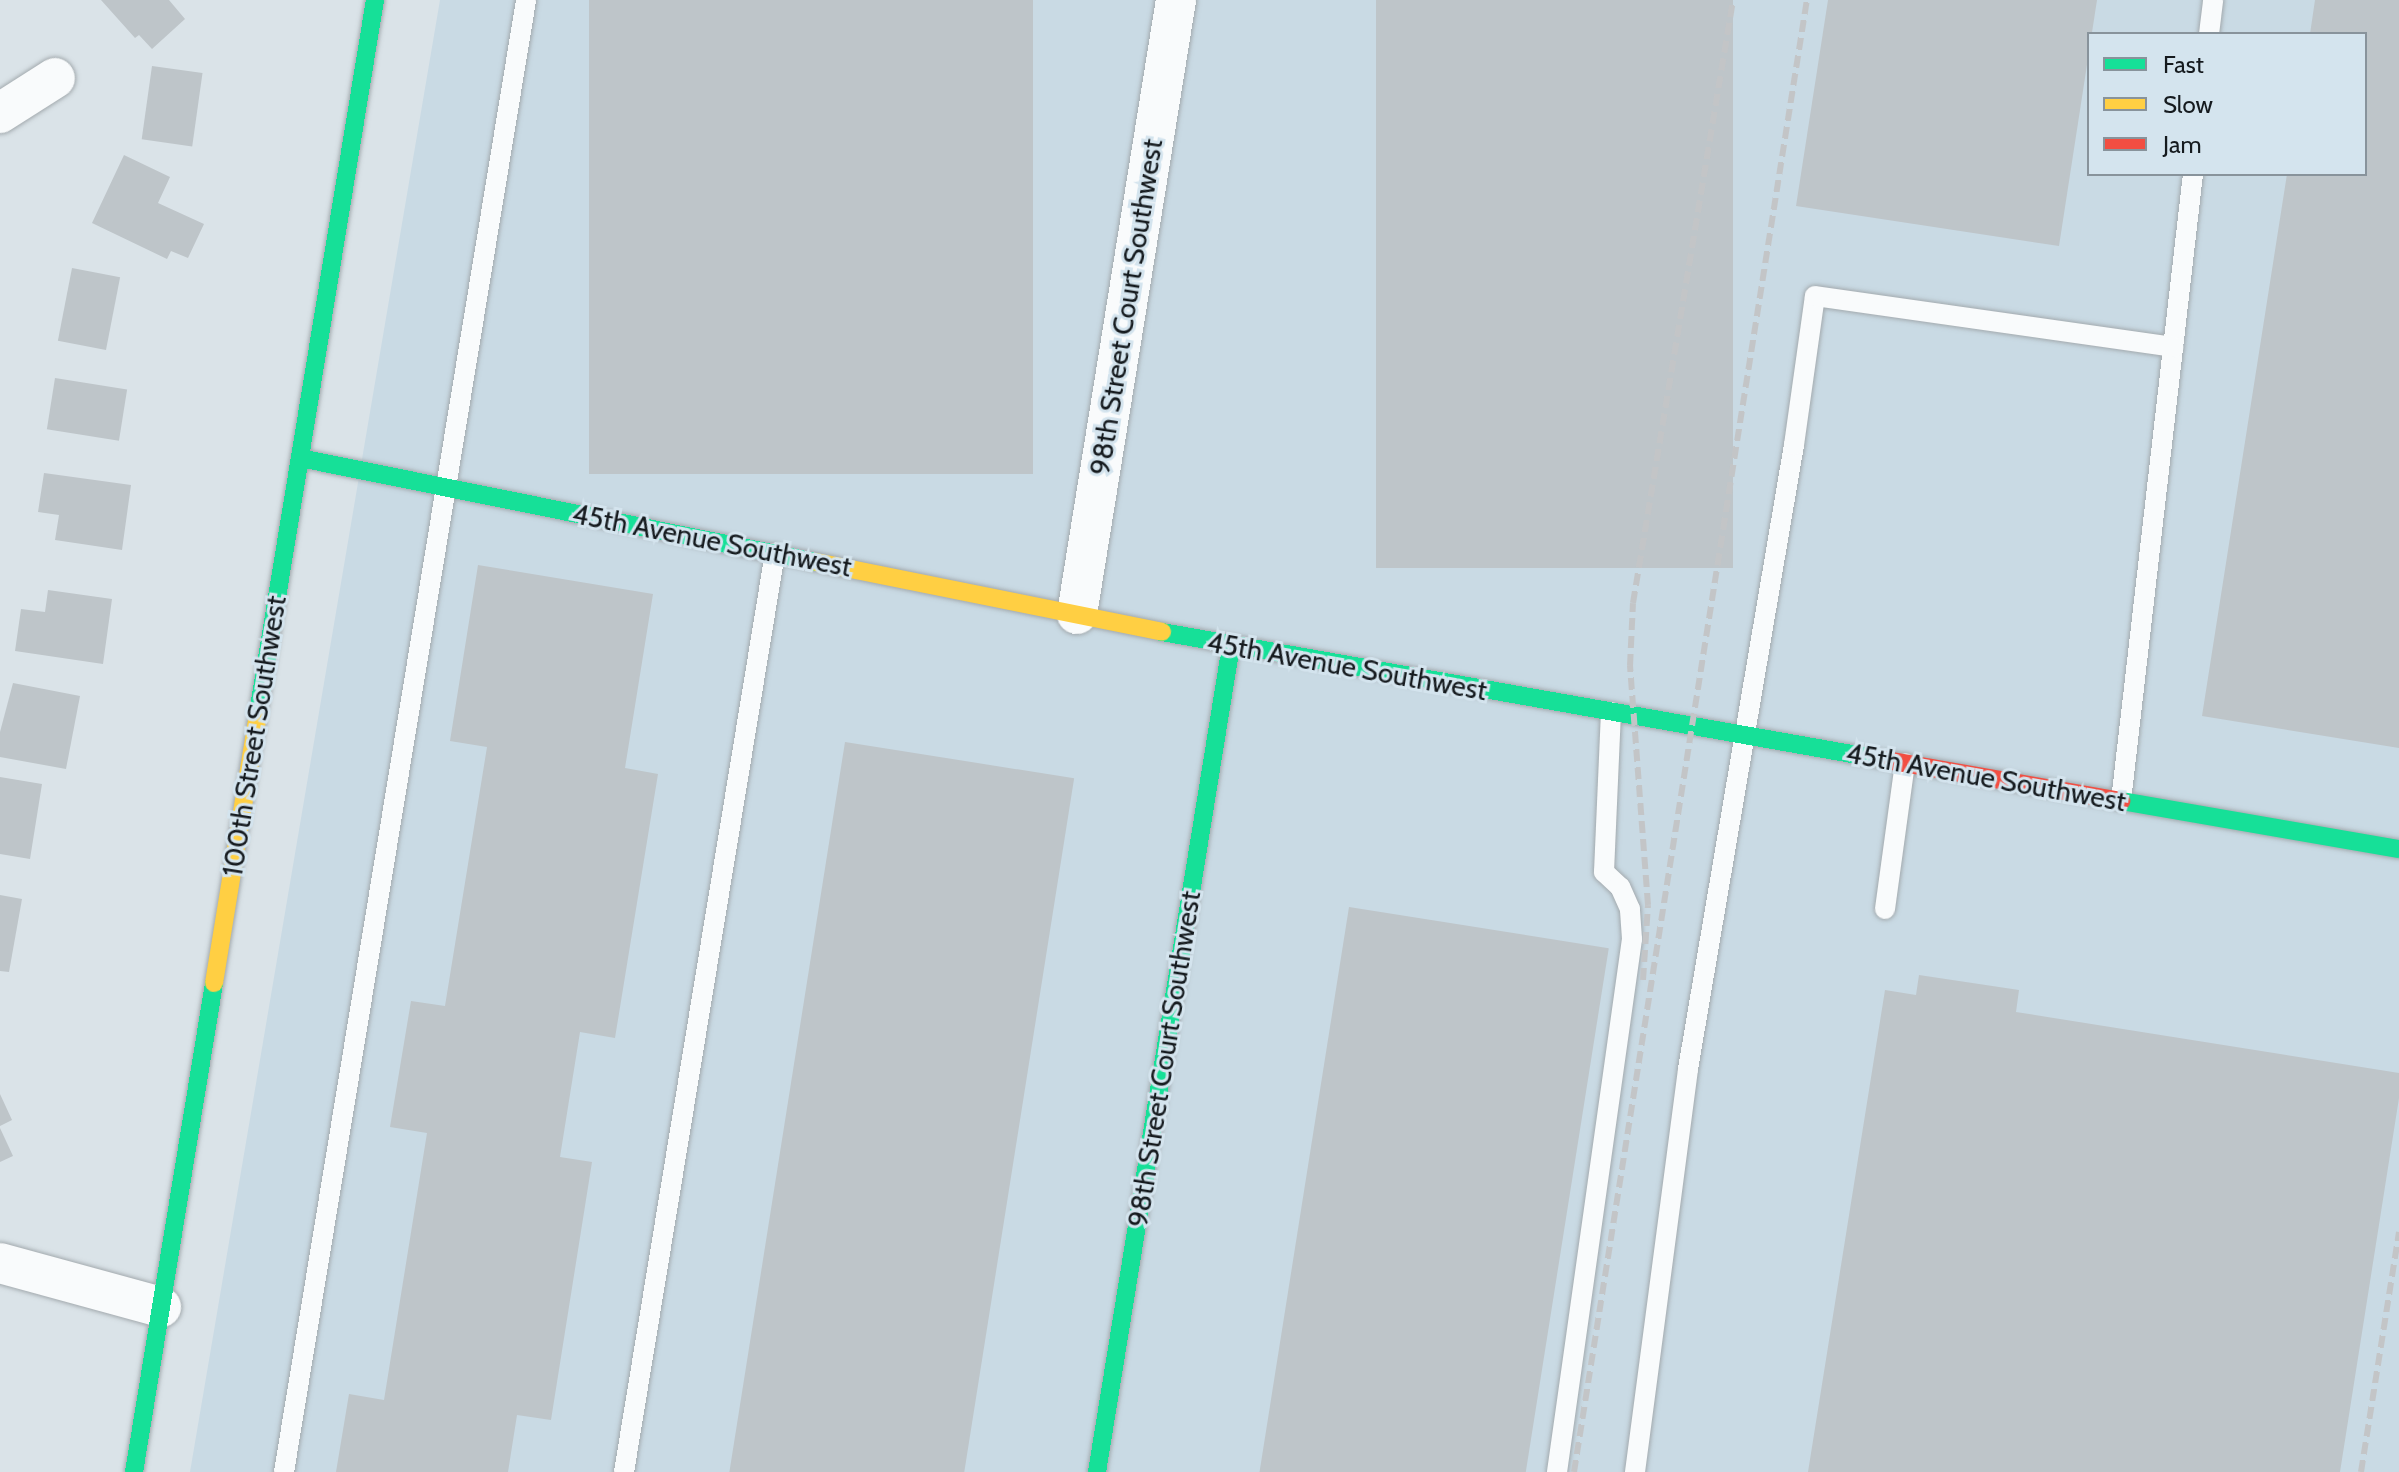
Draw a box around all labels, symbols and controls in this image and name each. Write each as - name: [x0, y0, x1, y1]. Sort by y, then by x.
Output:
- legend: [2087, 32, 2367, 176]
- text: Fast: [2163, 50, 2204, 79]
- text: Slow: [2163, 90, 2213, 119]
- text: Jam: [2163, 130, 2201, 159]
- street label: 98th Street Court Southwest: [1083, 137, 1169, 477]
- street label: 45th Avenue Southwest: [570, 496, 854, 584]
- street label: 100th Street Southwest: [215, 593, 293, 879]
- street label: 45th Avenue Southwest: [1204, 625, 1490, 707]
- street label: 45th Avenue Southwest: [1843, 736, 2129, 818]
- street label: 98th Street Court Southwest: [1121, 889, 1207, 1229]

